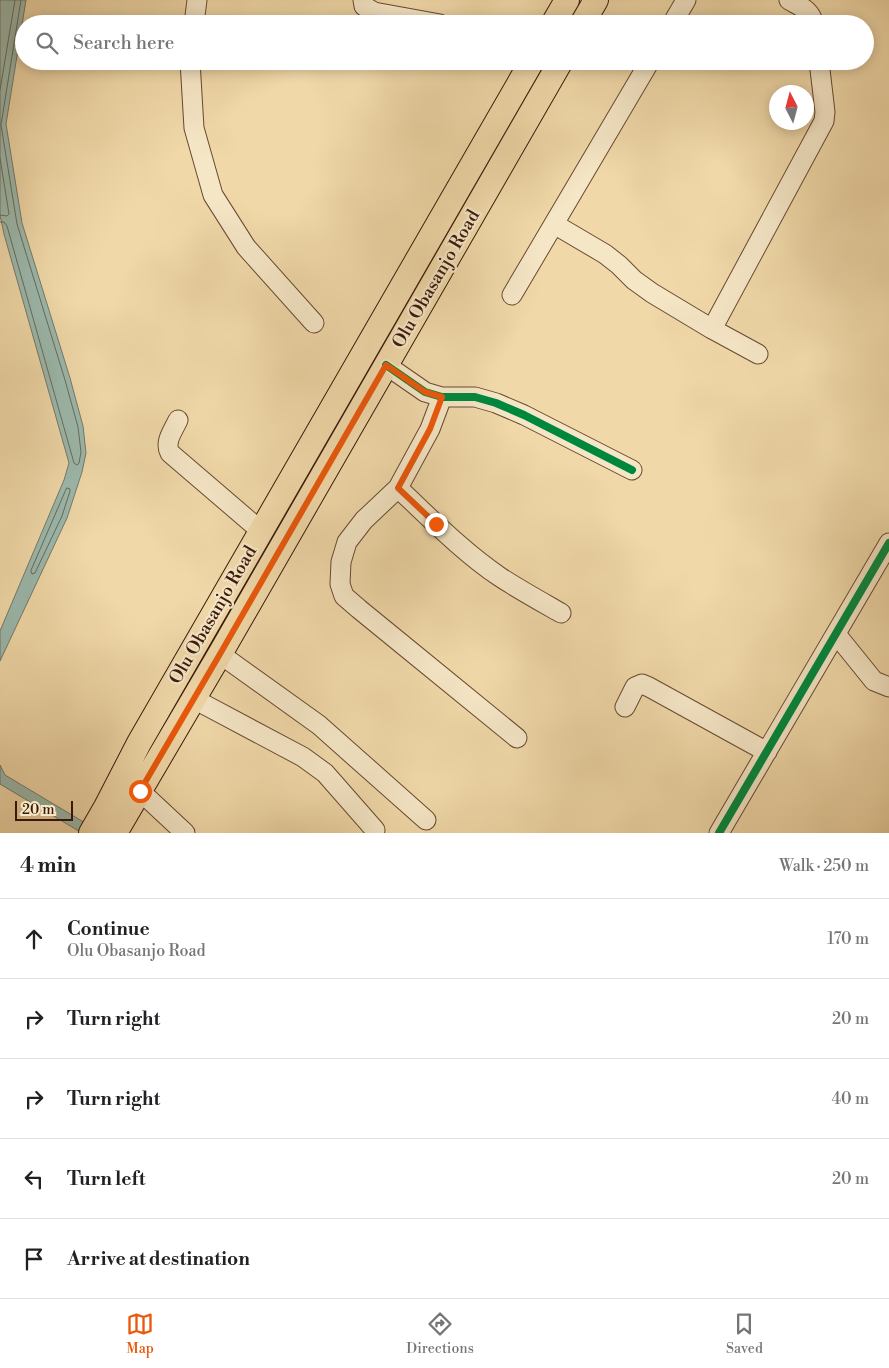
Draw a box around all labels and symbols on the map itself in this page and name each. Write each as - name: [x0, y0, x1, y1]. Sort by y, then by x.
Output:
- north arrow: [769, 85, 814, 130]
- street label: Olu Obasanjo Road: [387, 205, 485, 352]
- route end: [425, 513, 448, 536]
- street label: Olu Obasanjo Road: [164, 541, 262, 688]
- route start: [129, 780, 152, 803]
- scale bar: [15, 798, 72, 821]

